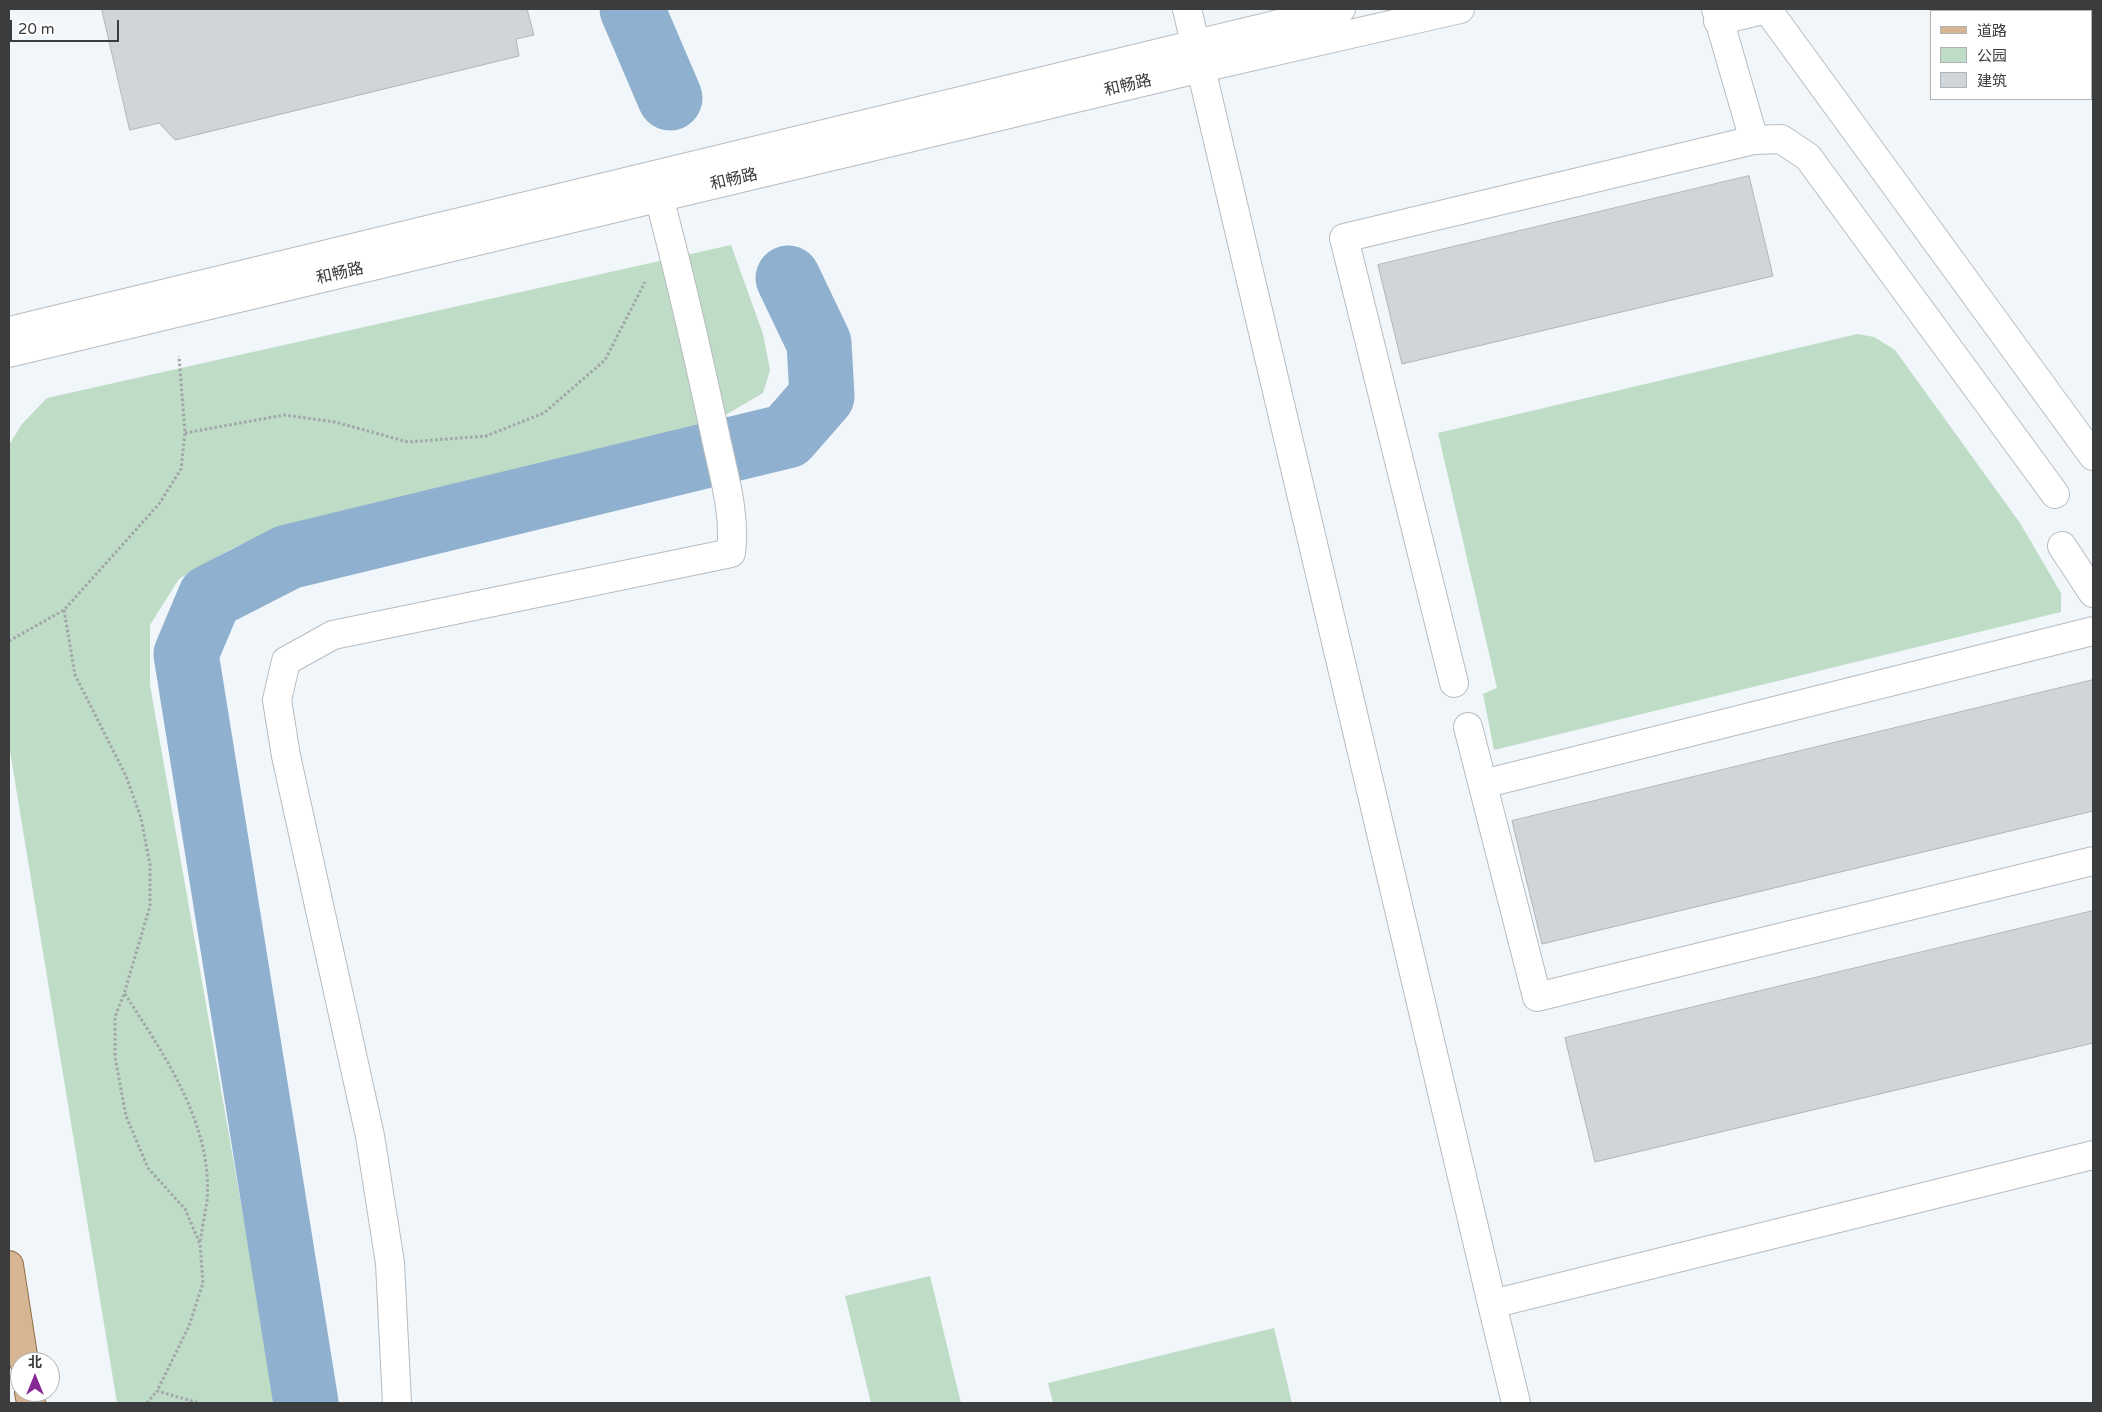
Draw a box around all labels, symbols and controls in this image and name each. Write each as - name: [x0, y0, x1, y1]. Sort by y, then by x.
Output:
- scale bar: [12, 10, 121, 42]
- legend: [1930, 10, 2092, 100]
- text: 20 m: [18, 20, 55, 38]
- text: 道路: [1977, 22, 2007, 40]
- text: 公园: [1977, 47, 2007, 65]
- street label: 和畅路: [1102, 71, 1154, 101]
- text: 建筑: [1977, 72, 2007, 90]
- street label: 和畅路: [708, 165, 760, 195]
- street label: 和畅路: [314, 259, 366, 289]
- north arrow: [10, 1352, 60, 1402]
- text: 北: [28, 1354, 42, 1371]

